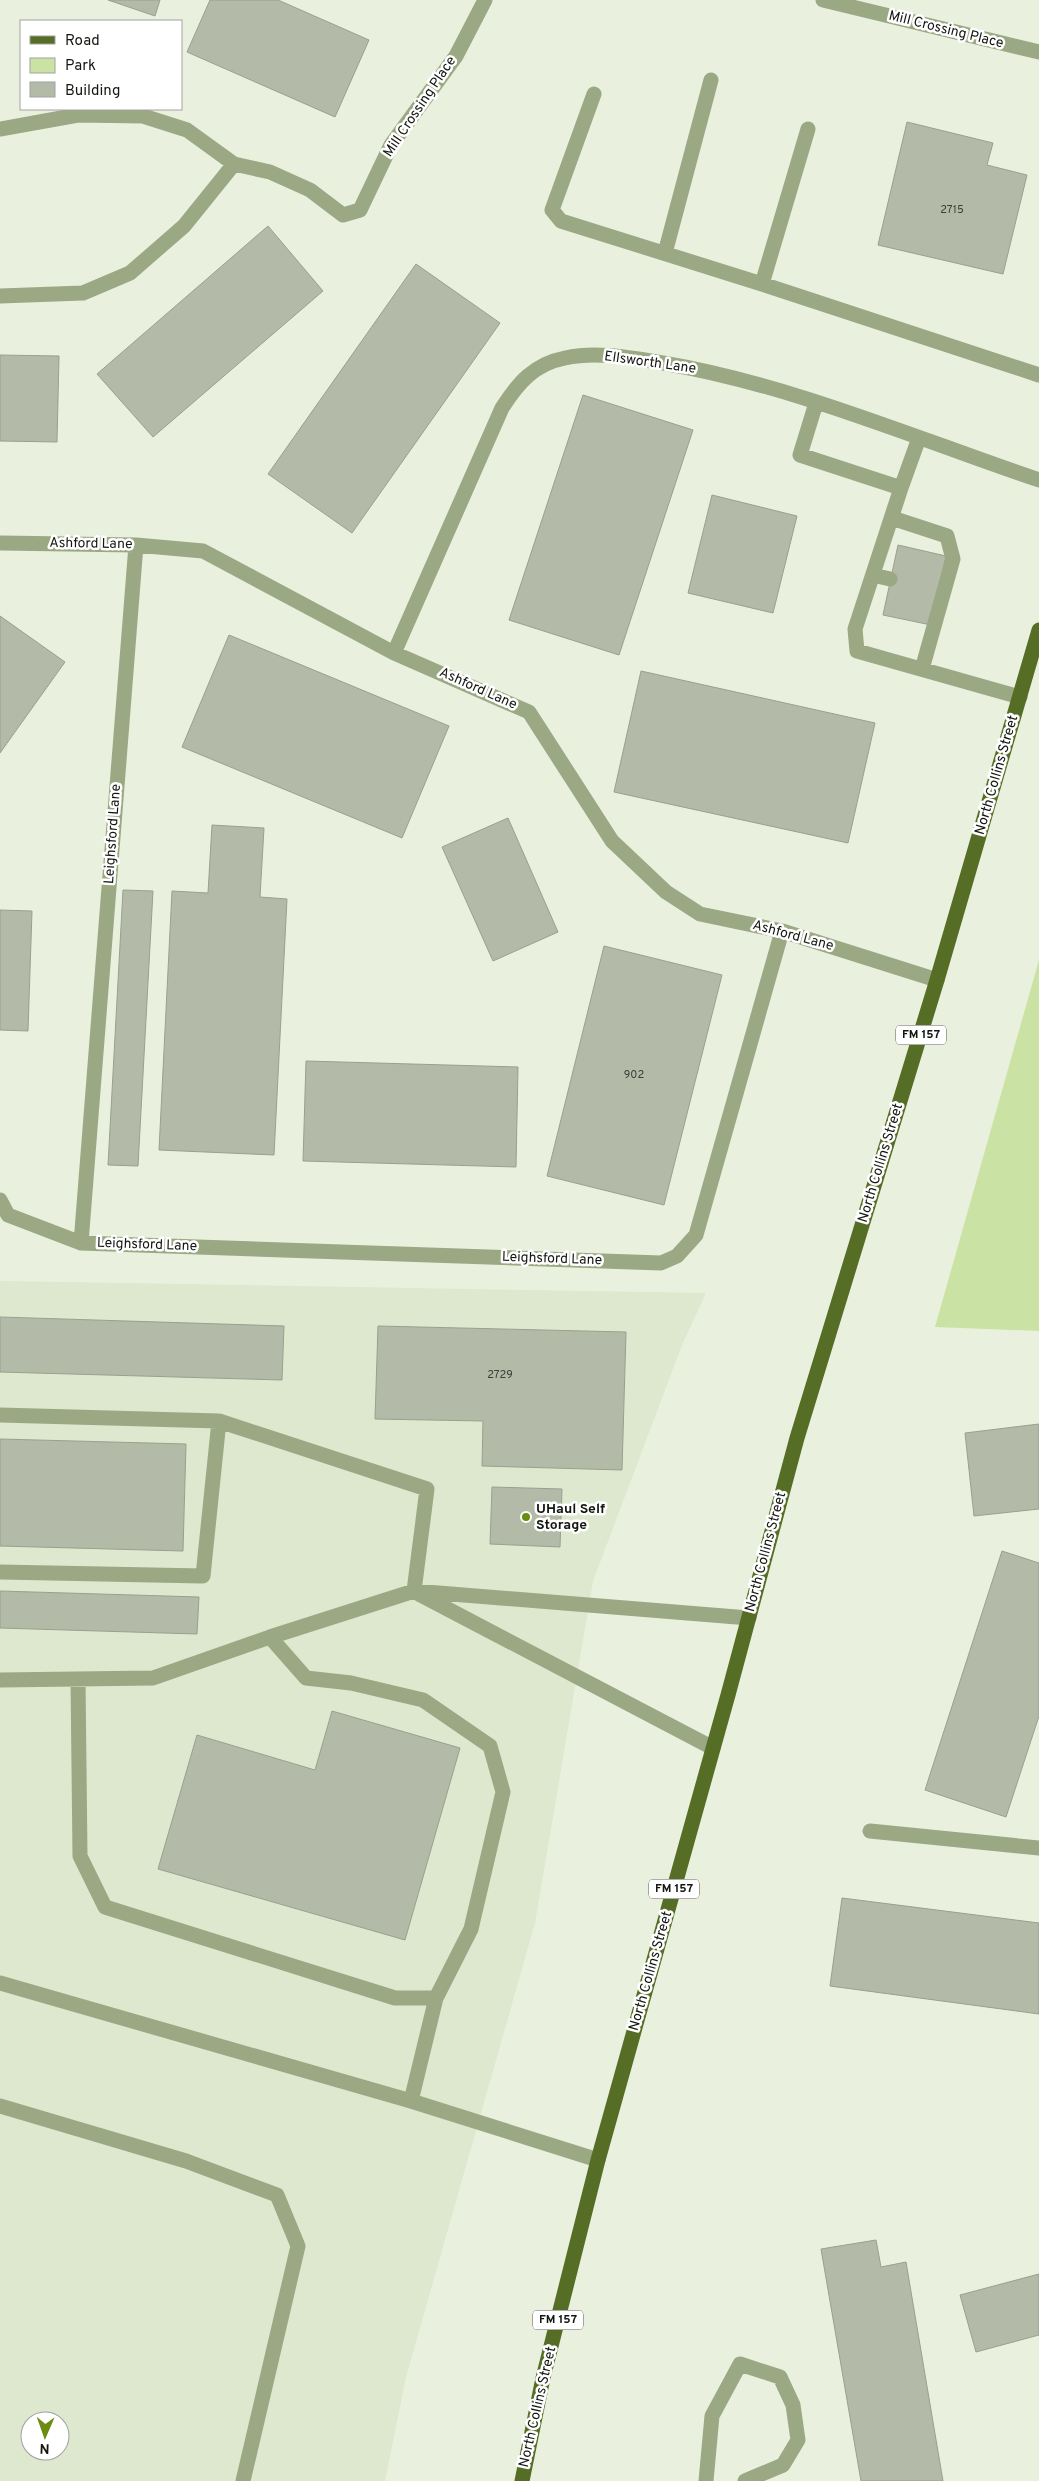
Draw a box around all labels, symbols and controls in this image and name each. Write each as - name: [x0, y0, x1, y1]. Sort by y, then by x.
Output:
- street label: Mill Crossing Place: [887, 7, 1005, 53]
- legend: [20, 20, 182, 110]
- text: Road: [65, 32, 100, 51]
- street label: Mill Crossing Place: [380, 53, 460, 161]
- text: Park: [65, 57, 96, 76]
- text: Building: [65, 82, 120, 101]
- house number: 2715: [940, 203, 964, 217]
- street label: Ellsworth Lane: [603, 348, 697, 378]
- street label: Ashford Lane: [49, 535, 133, 553]
- street label: Ashford Lane: [437, 664, 519, 714]
- street label: North Collins Street: [972, 713, 1022, 837]
- street label: Leighsford Lane: [101, 783, 125, 885]
- street label: Ashford Lane: [751, 917, 835, 955]
- road number: FM 157: [896, 1026, 946, 1044]
- house number: 902: [624, 1068, 644, 1082]
- street label: North Collins Street: [855, 1101, 907, 1225]
- street label: Leighsford Lane: [97, 1235, 197, 1255]
- street label: Leighsford Lane: [502, 1249, 602, 1269]
- house number: 2729: [487, 1368, 513, 1382]
- street label: North Collins Street: [742, 1490, 790, 1614]
- place label: UHaul Self Storage: [536, 1501, 605, 1534]
- marker: UHaul Self Storage: [520, 1511, 532, 1523]
- road number: FM 157: [649, 1880, 699, 1898]
- street label: North Collins Street: [626, 1909, 676, 2033]
- road number: FM 157: [533, 2310, 583, 2330]
- street label: North Collins Street: [516, 2345, 560, 2469]
- north arrow: [20, 2411, 70, 2461]
- text: N: [39, 2439, 50, 2456]

